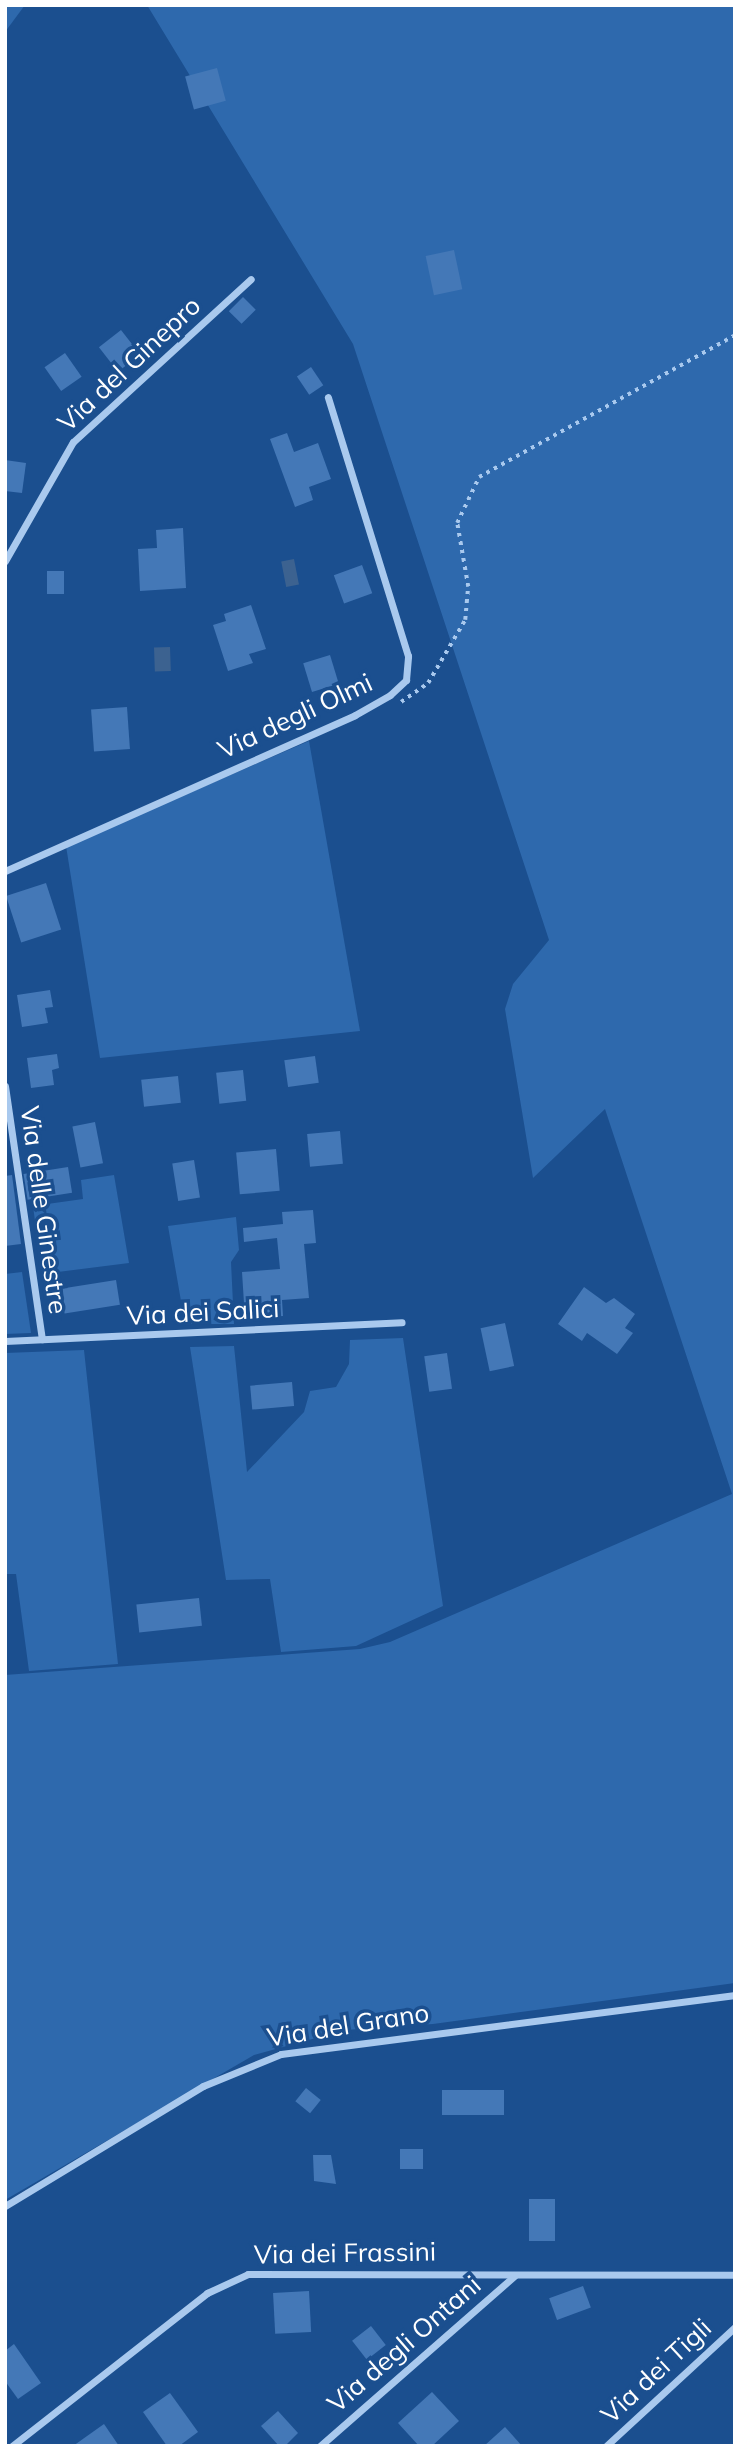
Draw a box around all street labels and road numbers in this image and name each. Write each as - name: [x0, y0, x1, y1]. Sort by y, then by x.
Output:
- street label: Via del Ginepro: [51, 290, 207, 438]
- street label: Via degli Olmi: [213, 667, 377, 765]
- street label: Via delle Ginestre: [14, 1104, 74, 1316]
- street label: Via dei Salici: [126, 1292, 280, 1332]
- street label: Via del Grano: [265, 1997, 431, 2053]
- street label: Via dei Frassini: [254, 2236, 436, 2270]
- street label: Via degli Ontani: [321, 2269, 487, 2419]
- street label: Via dei Tigli: [594, 2312, 718, 2430]

